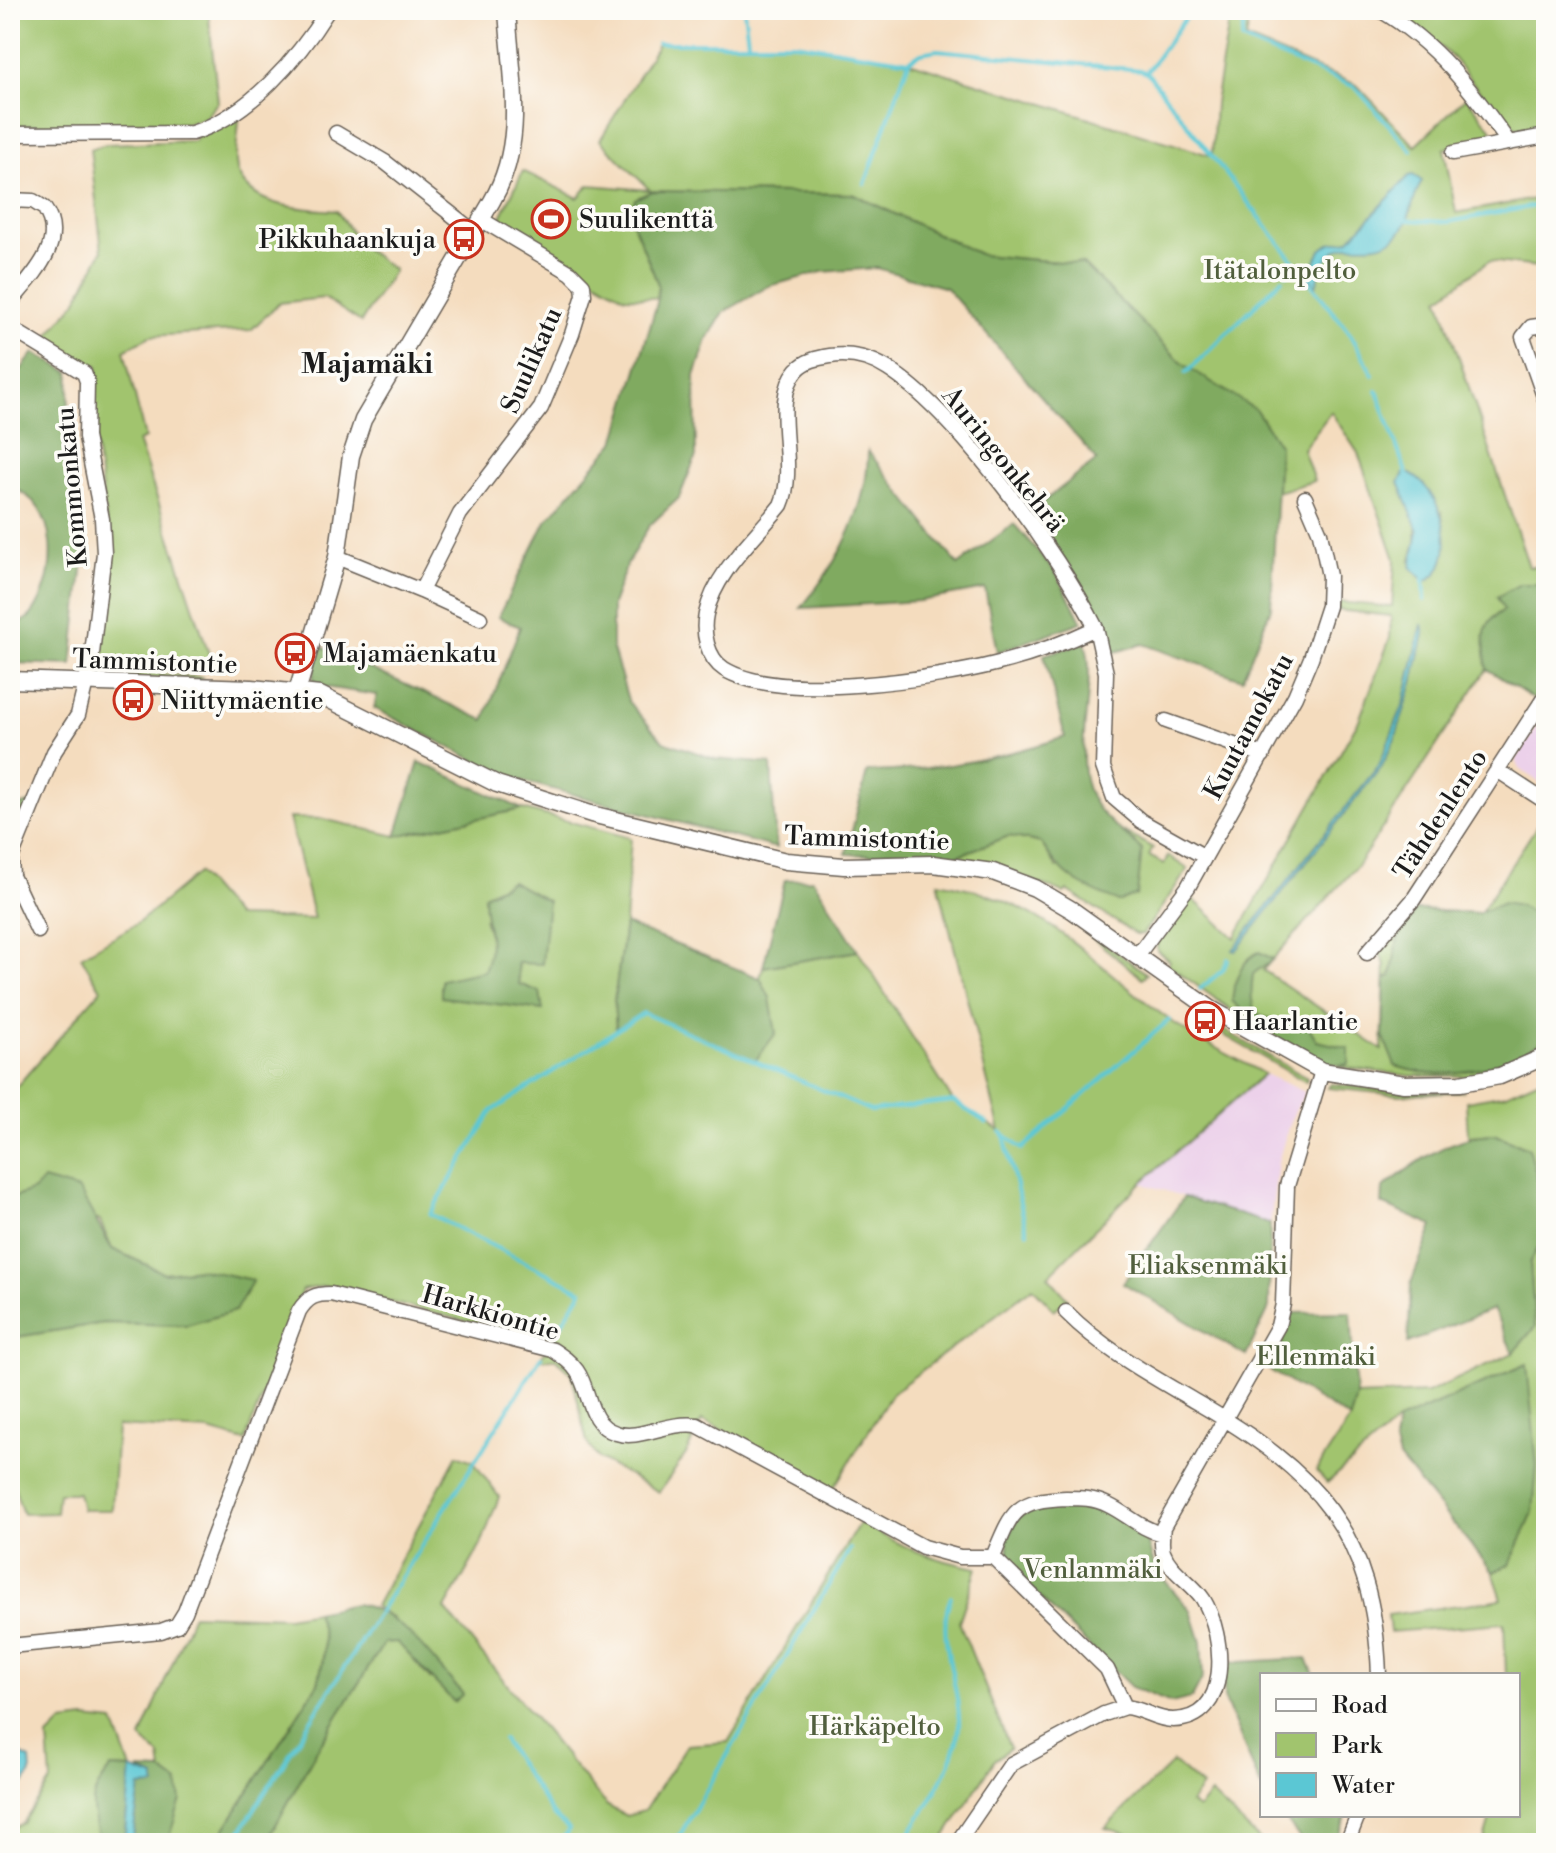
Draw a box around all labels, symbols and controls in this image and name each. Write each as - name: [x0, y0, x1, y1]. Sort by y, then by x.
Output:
- sports icon: Suulikenttä: [530, 198, 572, 240]
- place label: Suulikenttä: [579, 204, 715, 236]
- bus stop icon: Pikkuhaankuja: [443, 218, 485, 260]
- place label: Pikkuhaankuja: [259, 224, 437, 256]
- park label: Itätalonpelto: [1204, 255, 1356, 287]
- street label: Suulikatu: [494, 302, 569, 418]
- district label: Majamäki: [301, 347, 433, 382]
- street label: Auringonkehrä: [934, 380, 1072, 540]
- street label: Kommonkatu: [49, 405, 95, 568]
- bus stop icon: Majamäenkatu: [274, 632, 316, 674]
- place label: Majamäenkatu: [323, 638, 497, 670]
- street label: Tammistontie: [72, 643, 238, 681]
- street label: Kuutamokatu: [1197, 648, 1301, 805]
- bus stop icon: Niittymäentie: [112, 679, 154, 721]
- place label: Niittymäentie: [161, 685, 324, 717]
- street label: Tähdenlento: [1387, 743, 1495, 886]
- street label: Tammistontie: [784, 820, 950, 858]
- bus stop icon: Haarlantie: [1184, 1000, 1226, 1042]
- place label: Haarlantie: [1233, 1006, 1358, 1038]
- park label: Eliaksenmäki: [1128, 1250, 1288, 1282]
- street label: Harkkiontie: [418, 1278, 563, 1348]
- park label: Ellenmäki: [1256, 1341, 1376, 1373]
- park label: Venlanmäki: [1022, 1554, 1163, 1586]
- legend: [1260, 1673, 1520, 1817]
- text: Road: [1332, 1691, 1388, 1721]
- park label: Härkäpelto: [809, 1711, 941, 1743]
- text: Park: [1332, 1731, 1383, 1761]
- text: Water: [1331, 1771, 1395, 1801]

